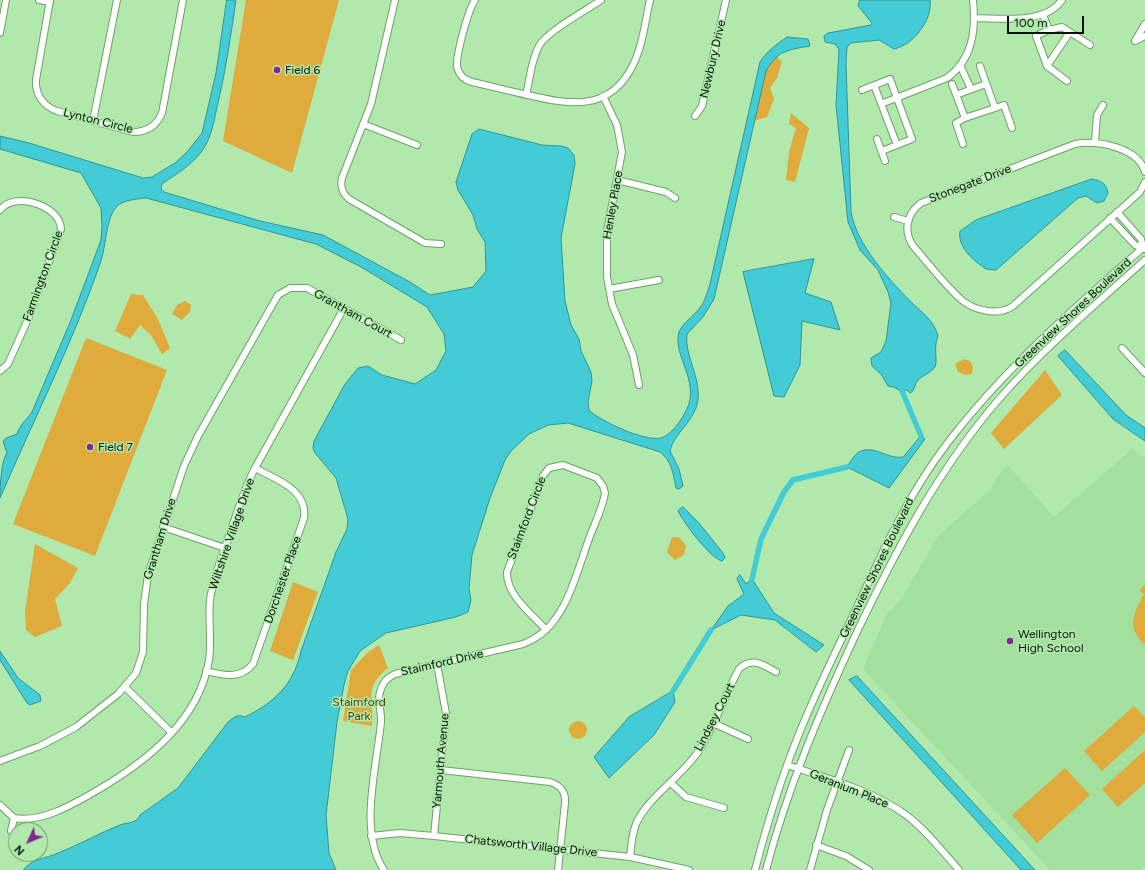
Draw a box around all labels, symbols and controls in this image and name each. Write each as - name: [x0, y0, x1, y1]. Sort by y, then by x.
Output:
- scale bar: [1009, 8, 1086, 34]
- text: 100 m: [1014, 16, 1048, 30]
- street label: Newbury Drive: [697, 18, 729, 100]
- place label: Field 6: [285, 63, 320, 77]
- marker: Field 6: [272, 65, 282, 75]
- street label: Lynton Circle: [62, 105, 134, 137]
- street label: Stonegate Drive: [927, 162, 1013, 206]
- street label: Henley Place: [600, 170, 626, 240]
- street label: Farmington Circle: [20, 229, 66, 323]
- street label: Greenview Shores Boulevard: [1012, 255, 1134, 371]
- street label: Grantham Court: [311, 287, 395, 341]
- place label: Field 7: [98, 440, 133, 454]
- marker: Field 7: [85, 442, 95, 452]
- street label: Staimford Circle: [505, 475, 549, 561]
- street label: Wiltshire Village Drive: [206, 476, 258, 592]
- street label: Greenview Shores Boulevard: [837, 496, 917, 640]
- street label: Grantham Drive: [141, 497, 179, 581]
- street label: Dorchester Place: [261, 534, 305, 626]
- place label: Wellington High School: [1018, 627, 1084, 655]
- marker: Wellington High School: [1005, 636, 1015, 646]
- street label: Staimford Drive: [399, 647, 485, 679]
- street label: Lindsey Court: [692, 680, 738, 754]
- park label: Staimford Park: [332, 695, 386, 723]
- street label: Yarmouth Avenue: [430, 713, 452, 809]
- street label: Geranium Place: [807, 767, 891, 811]
- north arrow: [8, 822, 48, 862]
- street label: Chatsworth Village Drive: [464, 832, 598, 860]
- text: N: [12, 842, 27, 858]

